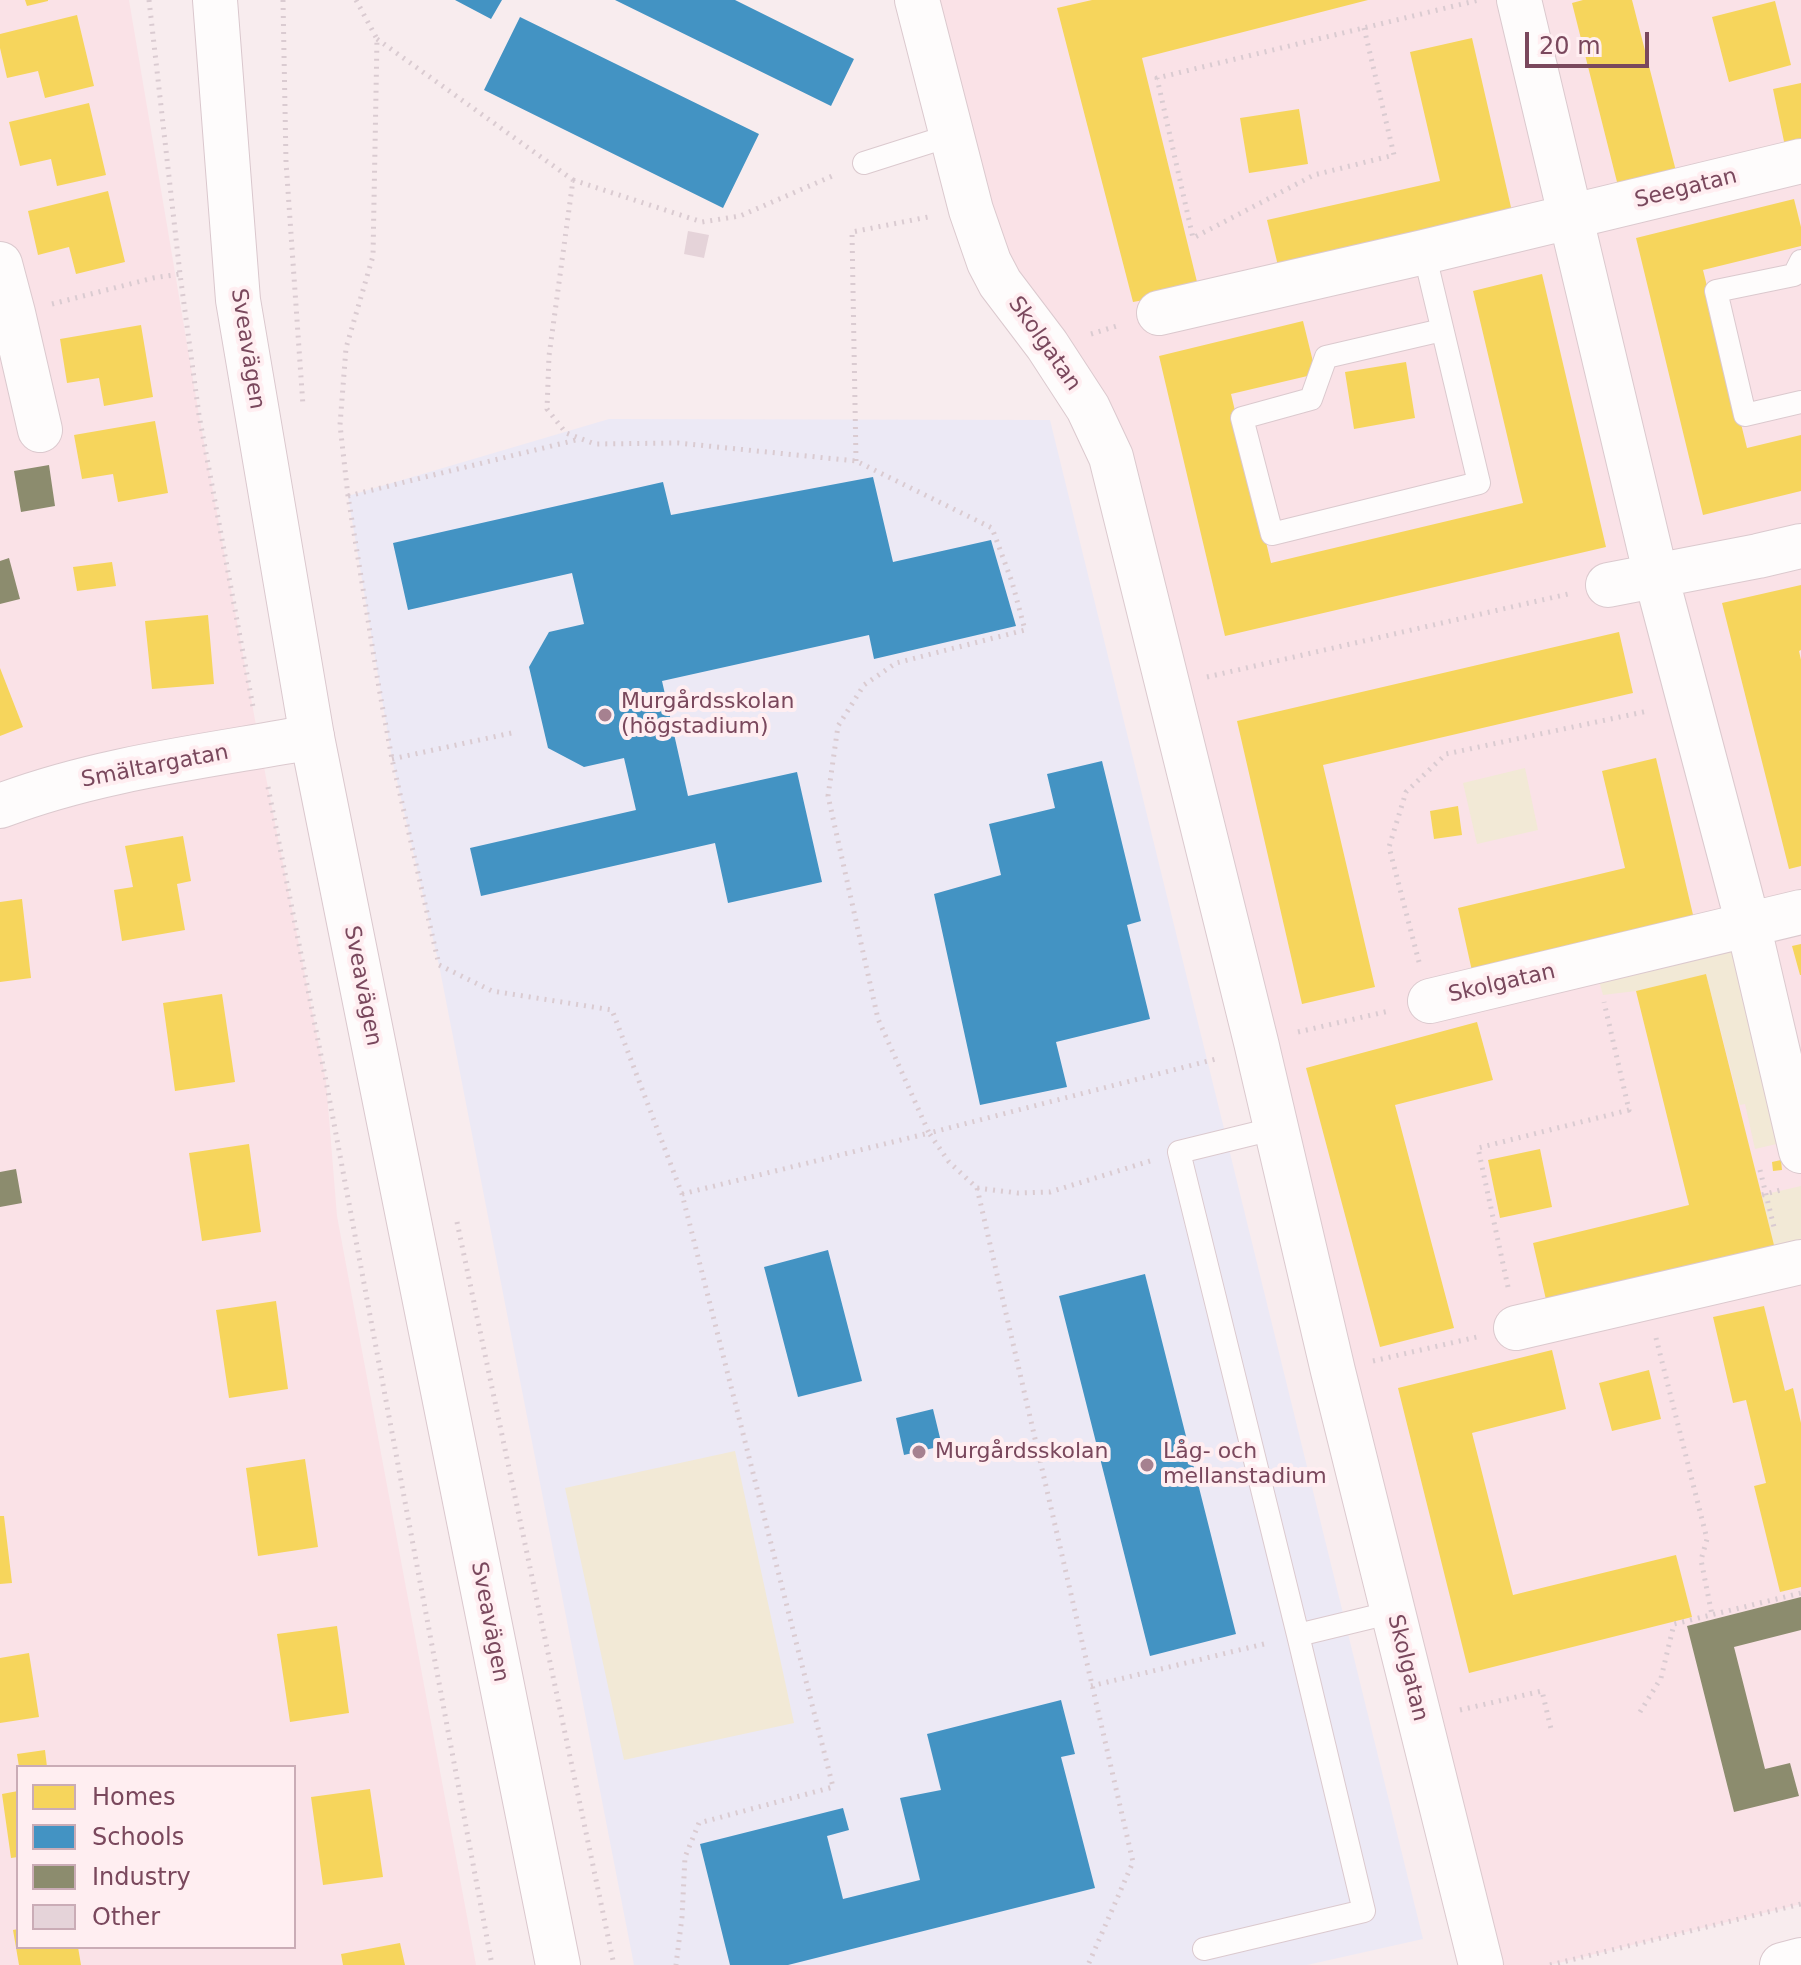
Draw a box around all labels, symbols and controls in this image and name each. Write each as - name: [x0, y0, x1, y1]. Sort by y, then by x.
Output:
- scale bar: [1529, 16, 1653, 66]
- text: 20 m: [1539, 32, 1601, 60]
- street label: Seegatan: [1632, 164, 1740, 214]
- street label: Sveavägen: [224, 287, 270, 411]
- street label: Skolgatan: [1002, 292, 1086, 396]
- place label: Murgårdsskolan (högstadium): [621, 689, 795, 740]
- marker: Murgårdsskolan (högstadium): [596, 706, 614, 724]
- street label: Smältargatan: [79, 740, 231, 794]
- street label: Sveavägen: [337, 924, 387, 1048]
- street label: Skolgatan: [1446, 959, 1558, 1009]
- place label: Murgårdsskolan: [935, 1439, 1109, 1465]
- place label: Låg- och mellanstadium: [1163, 1439, 1327, 1490]
- marker: Murgårdsskolan: [910, 1443, 928, 1461]
- marker: Låg- och mellanstadium: [1138, 1456, 1156, 1474]
- street label: Sveavägen: [464, 1560, 514, 1684]
- street label: Skolgatan: [1381, 1612, 1433, 1724]
- legend: [16, 1765, 296, 1949]
- text: Homes: [92, 1783, 175, 1811]
- text: Schools: [92, 1823, 184, 1851]
- text: Industry: [92, 1863, 191, 1891]
- text: Other: [92, 1903, 160, 1931]

